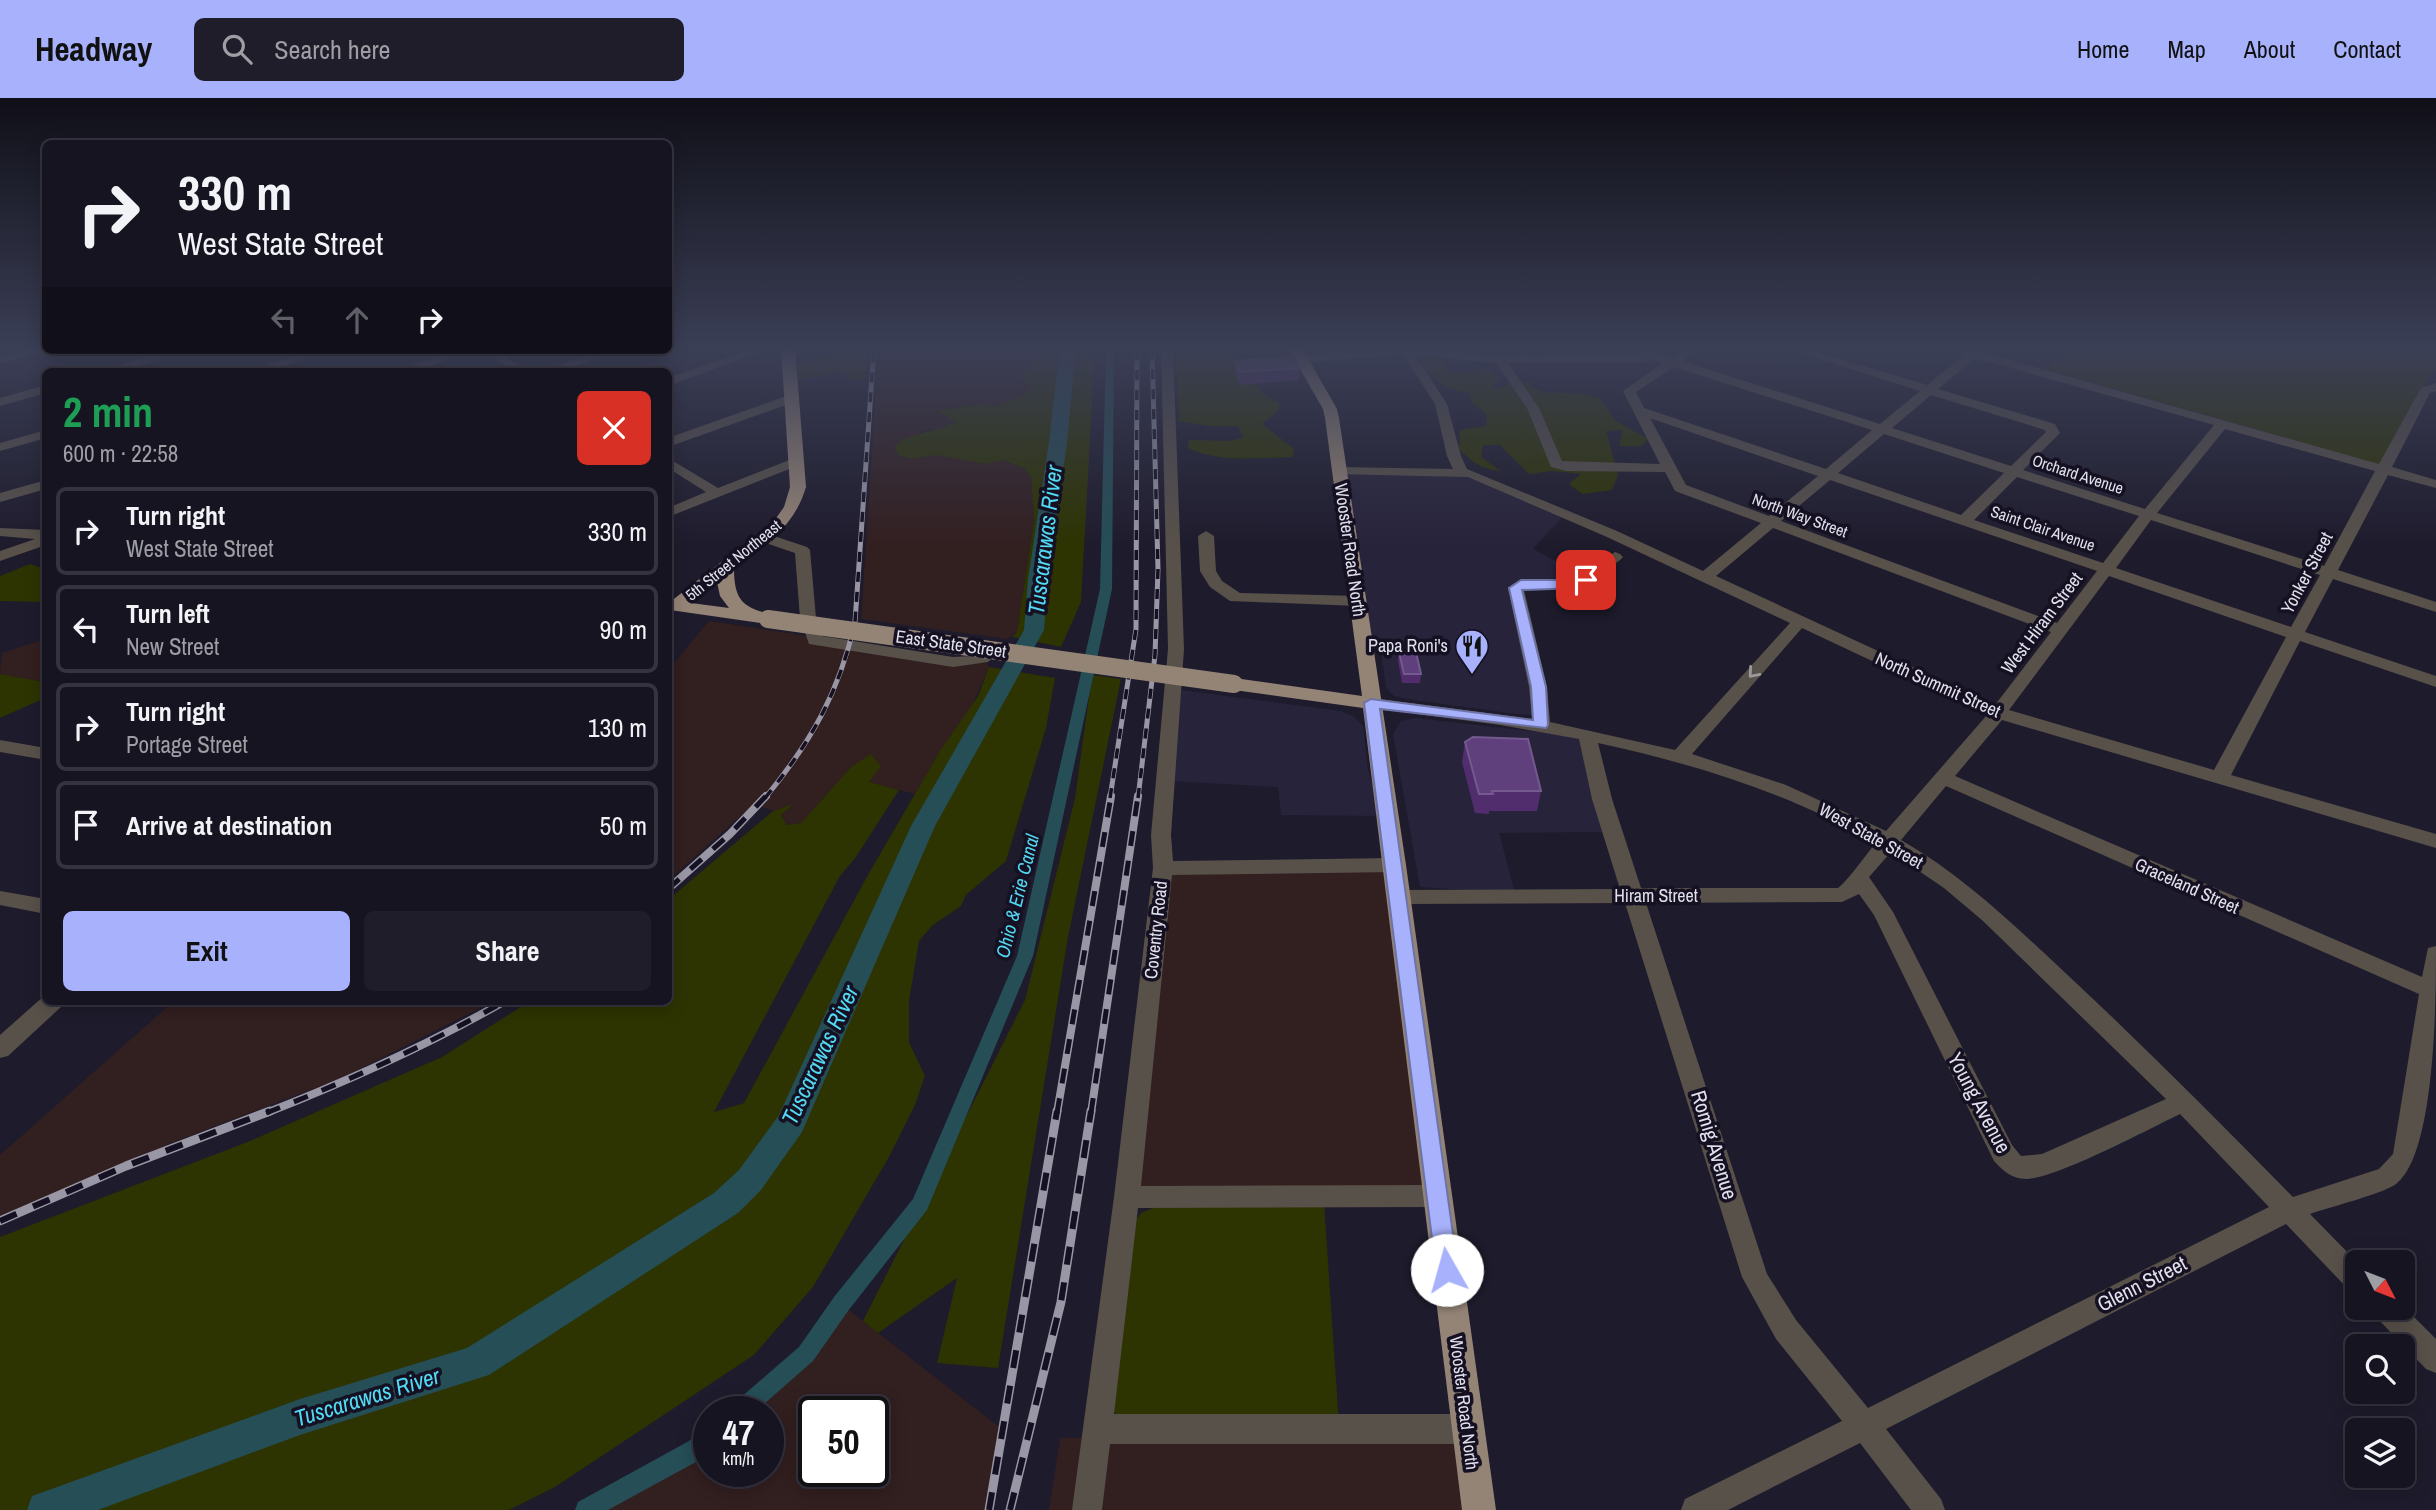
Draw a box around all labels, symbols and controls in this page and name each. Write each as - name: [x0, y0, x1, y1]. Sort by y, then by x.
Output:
- search box: [194, 18, 684, 81]
- text: Headway: [35, 27, 152, 71]
- icon: search: [218, 30, 256, 68]
- text: Search here: [274, 32, 390, 67]
- text: Home: [2077, 33, 2129, 65]
- text: Map: [2167, 33, 2206, 65]
- text: About: [2244, 33, 2295, 65]
- text: Contact: [2333, 33, 2401, 65]
- text: 330 m: [178, 159, 292, 225]
- icon: right: [63, 168, 154, 259]
- text: West State Street: [178, 222, 383, 265]
- icon: left: [265, 301, 303, 339]
- icon: ahead: [338, 301, 376, 339]
- icon: right: [411, 301, 449, 339]
- text: 2 min: [63, 384, 153, 440]
- button: close: [577, 391, 651, 465]
- text: 600 m · 22:58: [63, 438, 178, 469]
- street label: Orchard Avenue: [2030, 449, 2126, 499]
- water label: Tuscarawas River: [1020, 463, 1069, 616]
- street label: Wooster Road North: [1329, 482, 1372, 618]
- street label: North Way Street: [1749, 488, 1851, 543]
- text: Turn right: [126, 498, 225, 533]
- street label: Saint Clair Avenue: [1988, 500, 2098, 556]
- icon: right: [67, 512, 105, 550]
- text: 330 m: [588, 514, 647, 549]
- street label: 5th Street Northeast: [680, 514, 786, 606]
- street label: Yonker Street: [2275, 528, 2339, 618]
- text: West State Street: [126, 533, 274, 564]
- pin: [1556, 550, 1616, 610]
- icon: arrive: [1567, 561, 1605, 599]
- street label: West Hiram Street: [1995, 567, 2088, 679]
- text: Turn left: [126, 596, 210, 631]
- icon: left: [67, 610, 105, 648]
- text: 90 m: [600, 612, 647, 647]
- street label: East State Street: [894, 623, 1008, 664]
- restaurant icon: Papa Roni's: [1453, 627, 1491, 676]
- text: New Street: [126, 631, 219, 662]
- place label: Papa Roni's: [1368, 633, 1448, 658]
- street label: North Summit Street: [1872, 646, 2005, 723]
- one-way arrow: [1749, 664, 1761, 677]
- text: Turn right: [126, 694, 225, 729]
- icon: right: [67, 708, 105, 746]
- text: 130 m: [588, 710, 647, 745]
- text: Portage Street: [126, 729, 248, 760]
- street label: West State Street: [1815, 797, 1928, 874]
- icon: arrive: [67, 806, 105, 844]
- text: Arrive at destination: [126, 808, 332, 843]
- text: 50 m: [600, 808, 647, 843]
- water label: Ohio & Erie Canal: [989, 831, 1045, 960]
- street label: Graceland Street: [2131, 851, 2243, 920]
- street label: Coventry Road: [1138, 880, 1173, 980]
- street label: Hiram Street: [1614, 883, 1698, 908]
- button: Exit: [63, 911, 350, 991]
- button: Share: [364, 911, 651, 991]
- water label: Tuscarawas River: [774, 979, 866, 1129]
- street label: Young Avenue: [1941, 1047, 2018, 1158]
- street label: Romig Avenue: [1684, 1087, 1745, 1203]
- position arrow: [1410, 1233, 1484, 1307]
- street label: Glenn Street: [2092, 1249, 2192, 1318]
- north arrow: [2345, 1250, 2415, 1320]
- map controls: [2345, 1250, 2415, 1488]
- button: search: [2345, 1334, 2415, 1404]
- street label: Wooster Road North: [1444, 1335, 1485, 1471]
- water label: Tuscarawas River: [290, 1360, 444, 1433]
- speed limit sign: 50: [798, 1396, 889, 1487]
- text: 47: [723, 1409, 754, 1456]
- button: layers: [2345, 1418, 2415, 1488]
- text: km/h: [723, 1446, 755, 1471]

